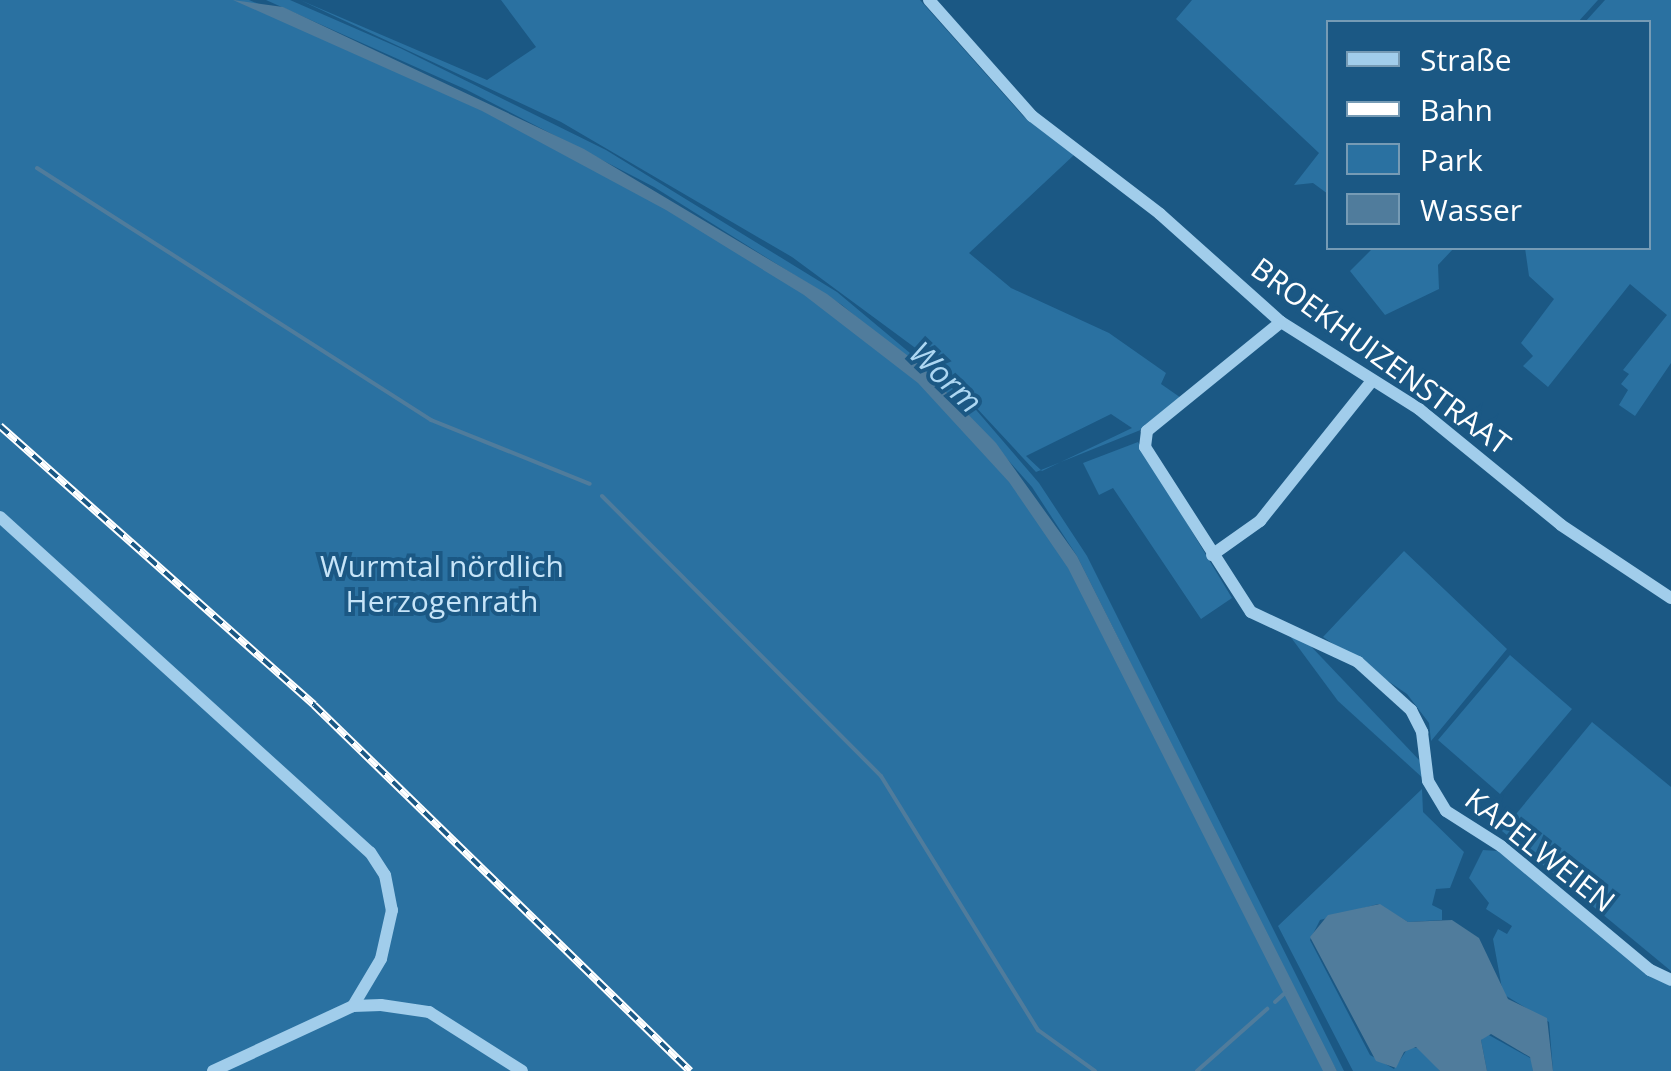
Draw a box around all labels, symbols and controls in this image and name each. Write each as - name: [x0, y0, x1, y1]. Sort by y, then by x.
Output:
- legend: [1326, 20, 1651, 250]
- text: Straße: [1420, 39, 1512, 80]
- text: Bahn: [1420, 89, 1493, 130]
- text: Park: [1420, 139, 1483, 180]
- text: Wasser: [1420, 189, 1522, 230]
- street label: BROEKHUIZENSTRAAT: [1245, 250, 1517, 462]
- water label: Worm: [902, 333, 990, 421]
- park label: Wurmtal nördlich Herzogenrath: [320, 548, 564, 618]
- street label: KAPELWEIEN: [1458, 780, 1622, 920]

